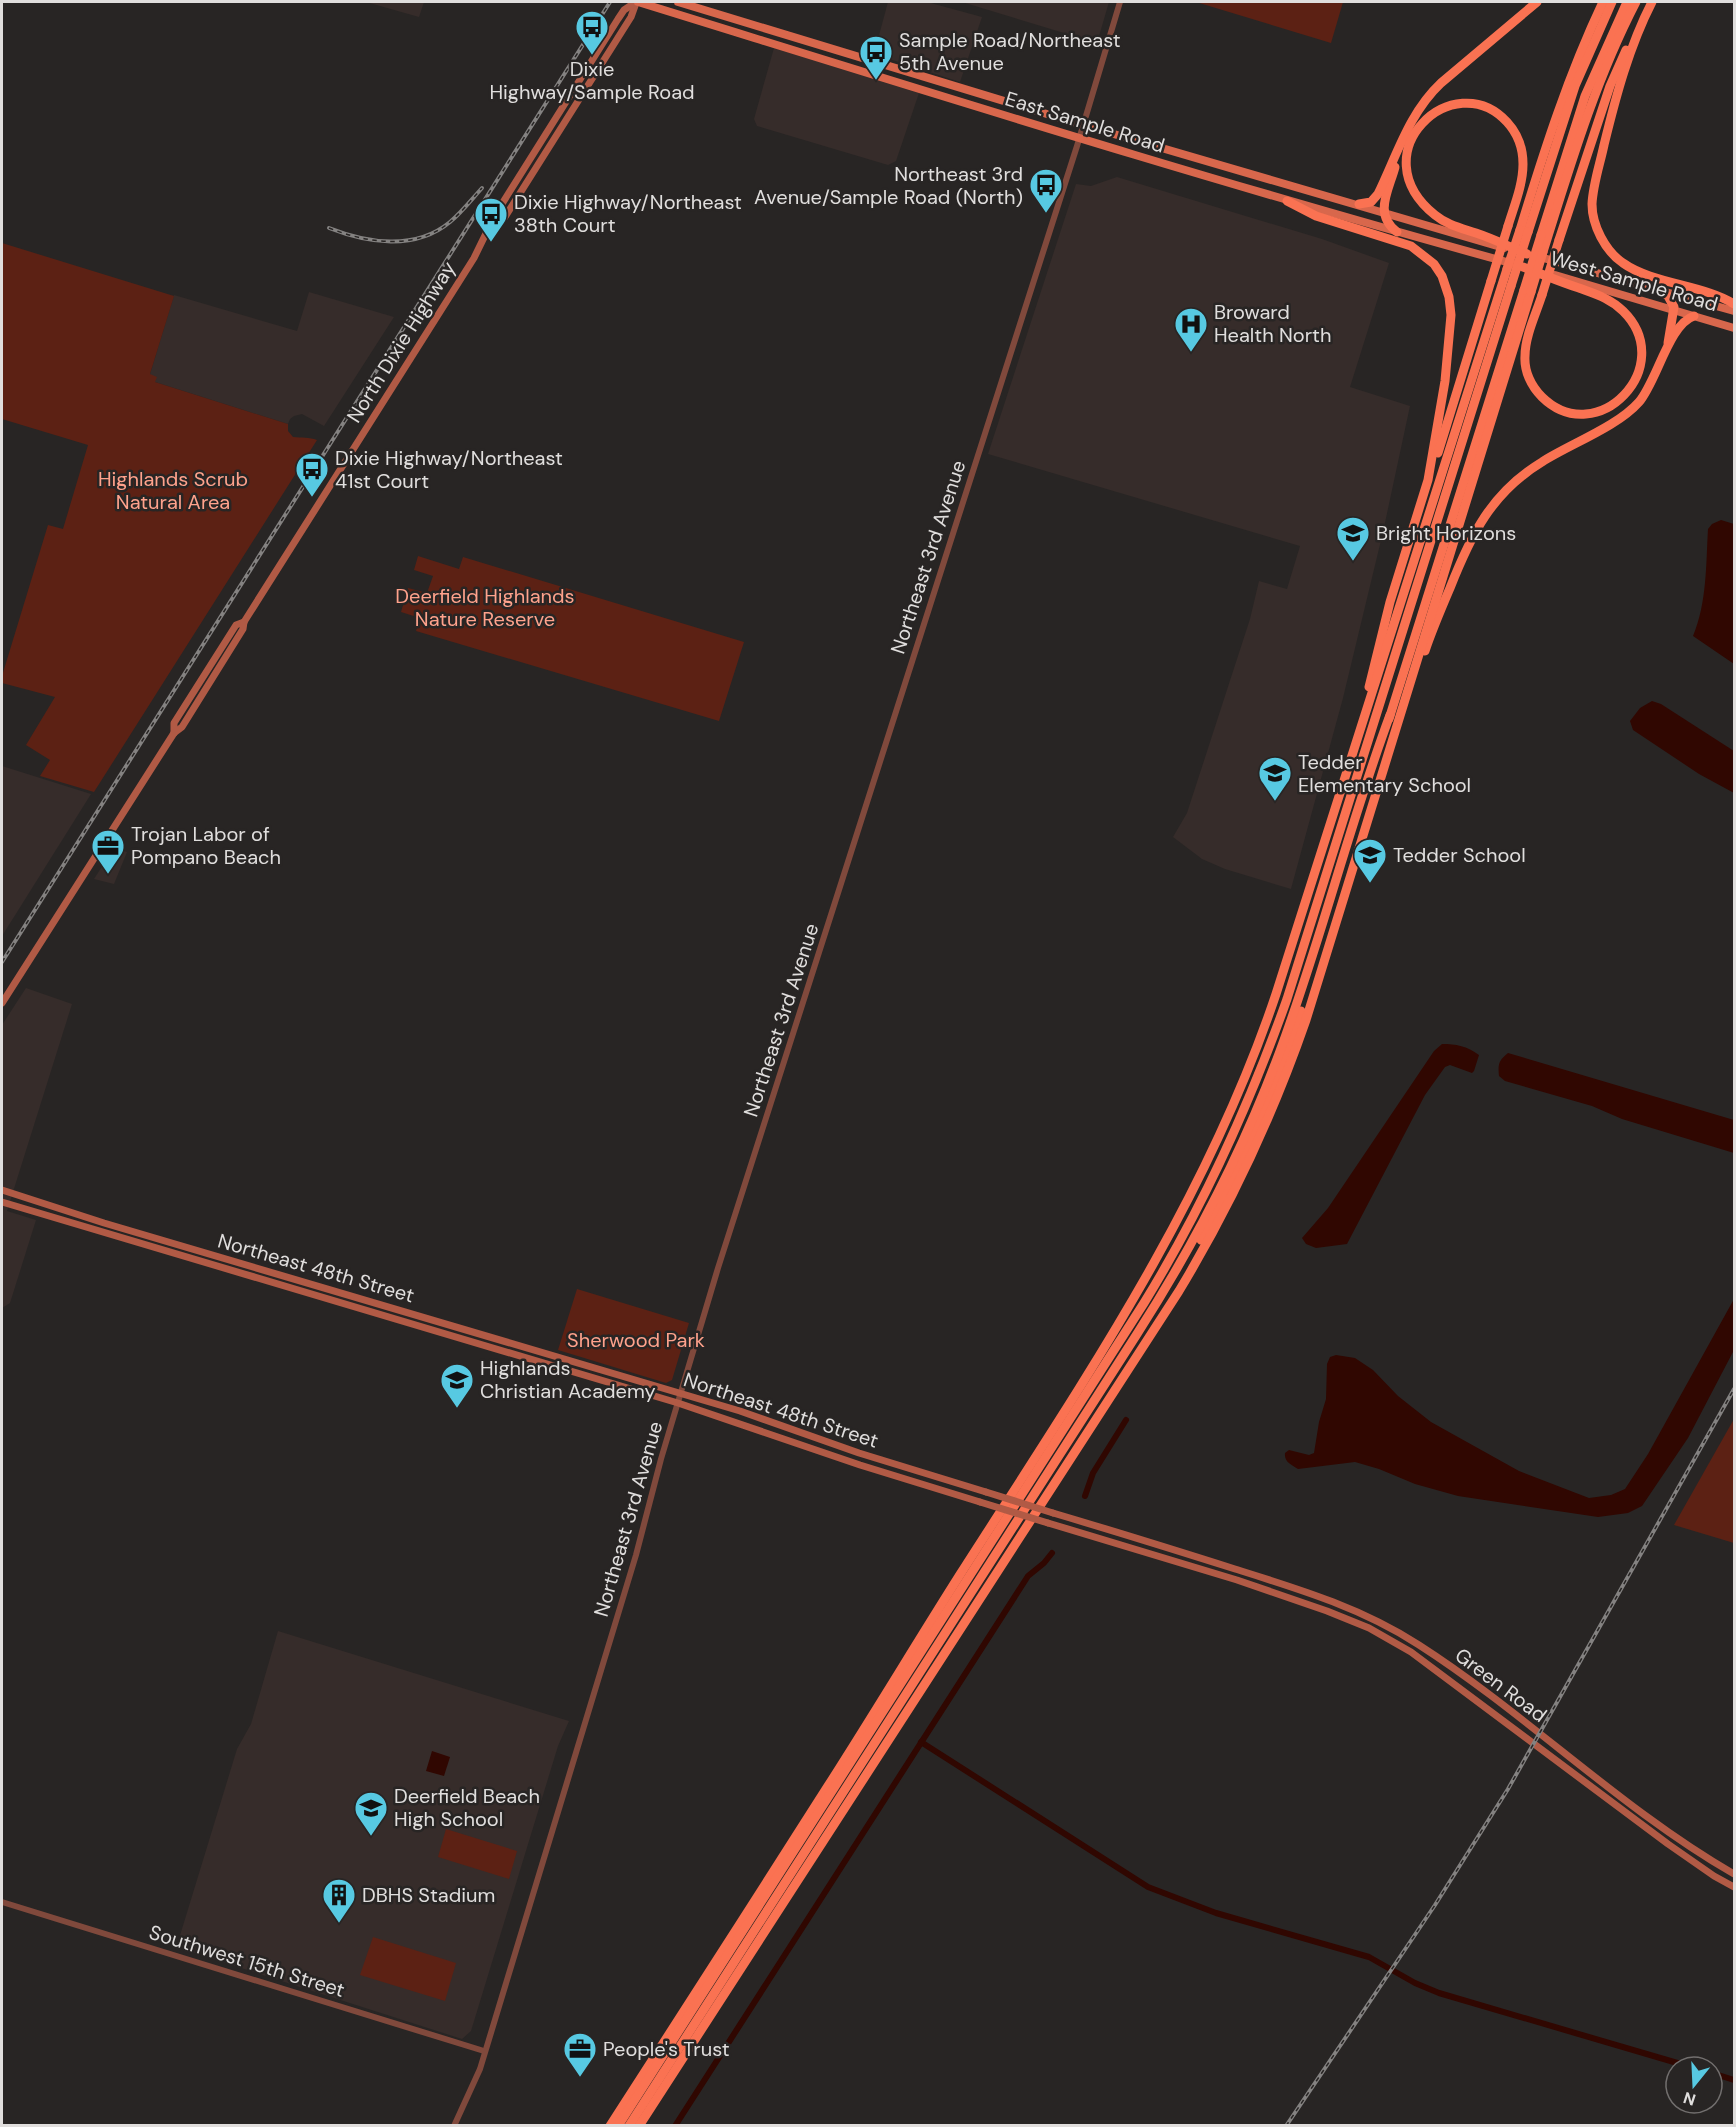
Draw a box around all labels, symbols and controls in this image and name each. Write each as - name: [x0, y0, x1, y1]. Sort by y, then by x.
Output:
- bus stop icon: Dixie Highway/Sample Road: [574, 9, 610, 56]
- place label: Sample Road/Northeast 5th Avenue: [899, 27, 1121, 76]
- bus stop icon: Sample Road/Northeast 5th Avenue: [858, 34, 894, 81]
- place label: Dixie Highway/Sample Road: [489, 56, 695, 105]
- street label: East Sample Road: [1002, 85, 1168, 159]
- place label: Northeast 3rd Avenue/Sample Road (North): [754, 161, 1023, 210]
- bus stop icon: Northeast 3rd Avenue/Sample Road (North): [1028, 167, 1064, 214]
- place label: Dixie Highway/Northeast 38th Court: [514, 189, 742, 238]
- bus stop icon: Dixie Highway/Northeast 38th Court: [473, 196, 509, 243]
- street label: West Sample Road: [1547, 245, 1721, 317]
- street label: North Dixie Highway: [341, 257, 461, 427]
- place label: Broward Health North: [1214, 299, 1331, 348]
- hospital icon: Broward Health North: [1173, 306, 1209, 353]
- place label: Dixie Highway/Northeast 41st Court: [335, 445, 563, 494]
- bus stop icon: Dixie Highway/Northeast 41st Court: [294, 451, 330, 498]
- street label: Northeast 3rd Avenue: [884, 457, 972, 657]
- park label: Highlands Scrub Natural Area: [98, 466, 248, 515]
- school or university icon: Bright Horizons: [1335, 515, 1371, 562]
- place label: Bright Horizons: [1376, 520, 1516, 546]
- park label: Deerfield Highlands Nature Reserve: [395, 583, 575, 632]
- place label: Tedder Elementary School: [1298, 749, 1471, 798]
- school or university icon: Tedder Elementary School: [1257, 755, 1293, 802]
- place label: Trojan Labor of Pompano Beach: [131, 821, 281, 870]
- office icon: Trojan Labor of Pompano Beach: [90, 828, 126, 875]
- school or university icon: Tedder School: [1352, 837, 1388, 884]
- place label: Tedder School: [1393, 842, 1526, 868]
- street label: Northeast 3rd Avenue: [737, 920, 825, 1120]
- street label: Northeast 48th Street: [215, 1228, 417, 1309]
- park label: Sherwood Park: [567, 1327, 705, 1353]
- place label: Highlands Christian Academy: [480, 1355, 656, 1404]
- school or university icon: Highlands Christian Academy: [439, 1362, 475, 1409]
- street label: Northeast 48th Street: [680, 1366, 882, 1454]
- street label: Northeast 3rd Avenue: [588, 1418, 668, 1620]
- street label: Green Road: [1450, 1642, 1552, 1728]
- place label: Deerfield Beach High School: [394, 1783, 540, 1832]
- school or university icon: Deerfield Beach High School: [353, 1790, 389, 1837]
- building icon: DBHS Stadium: [321, 1877, 357, 1924]
- place label: DBHS Stadium: [362, 1882, 495, 1908]
- street label: Southwest 15th Street: [146, 1919, 348, 2003]
- office icon: People's Trust: [562, 2031, 598, 2078]
- place label: People's Trust: [603, 2036, 730, 2062]
- north arrow: [1664, 2055, 1724, 2115]
- text: N: [1681, 2087, 1698, 2111]

